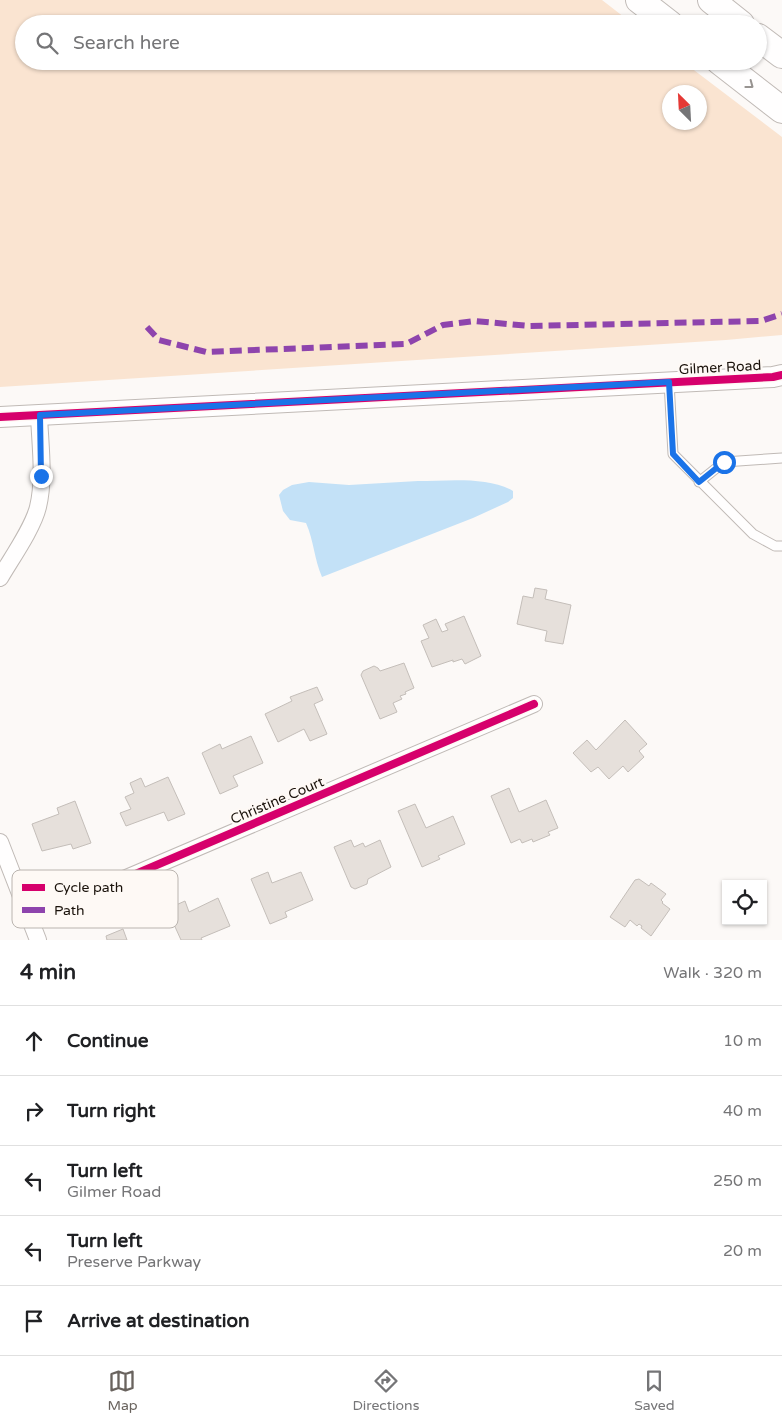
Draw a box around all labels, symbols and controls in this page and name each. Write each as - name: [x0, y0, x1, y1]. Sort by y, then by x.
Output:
- search box: [15, 15, 767, 70]
- icon: search: [33, 29, 61, 57]
- text: Search here: [73, 32, 180, 54]
- one-way arrow: [745, 80, 754, 89]
- north arrow: [662, 85, 707, 130]
- street label: Gilmer Road: [678, 357, 762, 378]
- route start: [713, 451, 736, 474]
- route end: [30, 465, 53, 488]
- street label: Christine Court: [228, 773, 327, 828]
- legend: [12, 870, 178, 928]
- text: Cycle path: [54, 879, 123, 896]
- map controls: [722, 880, 767, 925]
- button: locate: [722, 880, 767, 925]
- text: Path: [54, 902, 85, 919]
- text: 4 min: [20, 960, 76, 985]
- text: Walk · 320 m: [663, 963, 762, 983]
- icon: ahead: [20, 1027, 48, 1055]
- text: Continue: [67, 1030, 149, 1052]
- text: 10 m: [723, 1031, 762, 1051]
- icon: right: [20, 1097, 48, 1125]
- text: Turn right: [67, 1100, 155, 1122]
- text: 40 m: [723, 1101, 762, 1121]
- text: Turn left: [67, 1160, 143, 1182]
- icon: left: [20, 1167, 48, 1195]
- text: 250 m: [713, 1171, 762, 1191]
- text: Gilmer Road: [67, 1182, 161, 1202]
- text: Turn left: [67, 1230, 143, 1252]
- icon: left: [20, 1237, 48, 1265]
- text: 20 m: [723, 1241, 762, 1261]
- text: Preserve Parkway: [67, 1252, 201, 1272]
- icon: arrive: [20, 1307, 48, 1335]
- text: Arrive at destination: [67, 1310, 250, 1332]
- tab: Map: [107, 1367, 138, 1414]
- tab: Directions: [352, 1367, 419, 1414]
- tab: Saved: [634, 1367, 675, 1414]

